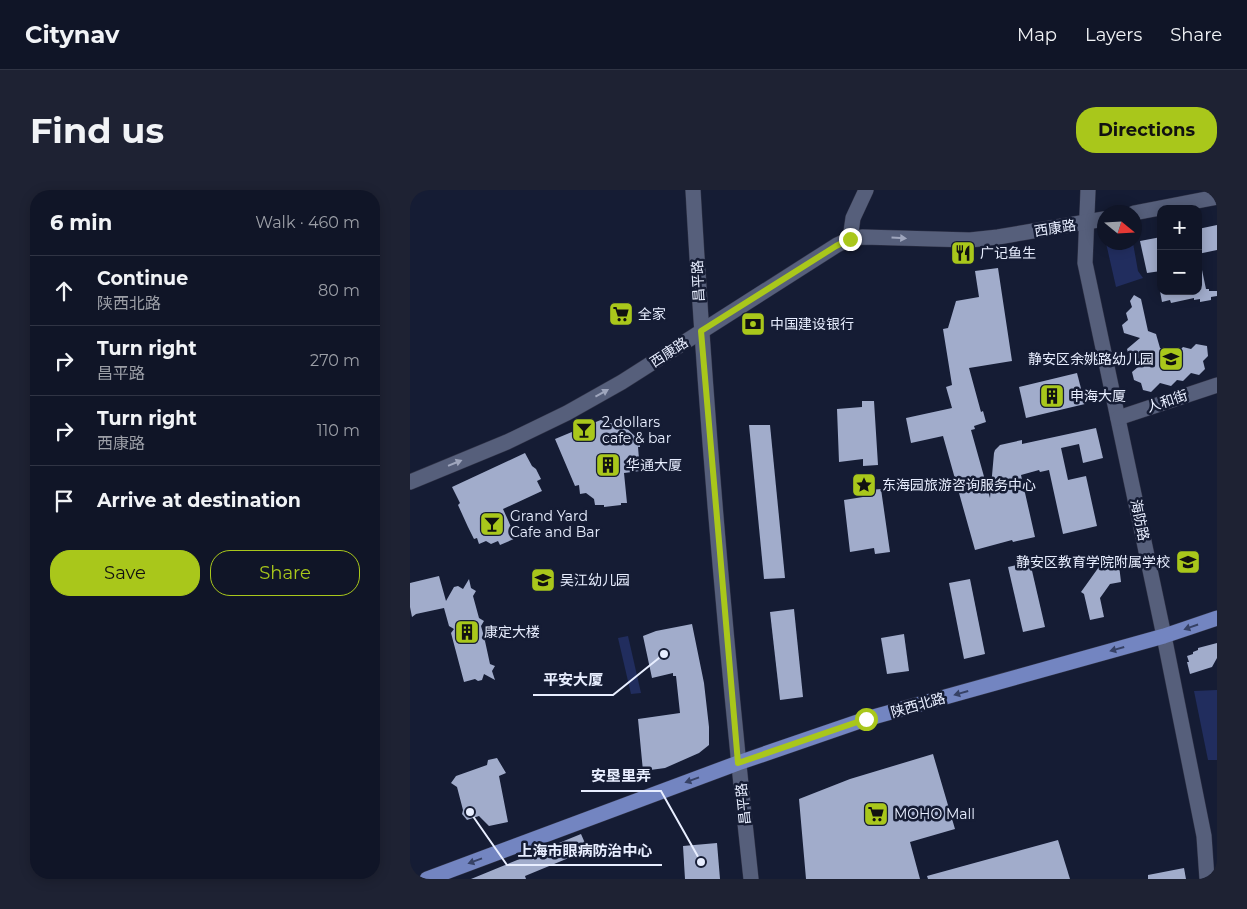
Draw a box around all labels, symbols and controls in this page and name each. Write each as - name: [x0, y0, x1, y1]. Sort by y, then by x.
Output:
- text: Citynav: [25, 20, 119, 49]
- text: Map: [1017, 24, 1057, 46]
- text: Layers: [1085, 24, 1142, 46]
- text: Share: [1170, 24, 1222, 46]
- button: Directions: [1076, 107, 1217, 153]
- text: Find us: [30, 109, 164, 152]
- north arrow: [1097, 205, 1142, 250]
- map controls: [1157, 205, 1202, 295]
- button: +: [1157, 205, 1202, 250]
- text: 6 min: [50, 210, 112, 235]
- text: Walk · 460 m: [255, 213, 360, 232]
- street label: 西康路: [1033, 216, 1077, 240]
- route end: [839, 228, 862, 251]
- one-way arrow: [891, 234, 907, 242]
- restaurant icon: 广记鱼生: [950, 240, 976, 266]
- place label: 广记鱼生: [980, 244, 1036, 262]
- button: −: [1157, 250, 1202, 295]
- street label: 昌平路: [688, 260, 708, 302]
- text: Continue: [97, 267, 188, 290]
- icon: ahead: [50, 277, 78, 305]
- text: 80 m: [318, 281, 360, 300]
- text: 陕西北路: [97, 294, 161, 313]
- supermarket icon: 全家: [608, 301, 634, 327]
- place label: 全家: [638, 305, 666, 323]
- bank icon: 中国建设银行: [740, 311, 766, 337]
- place label: 中国建设银行: [770, 315, 854, 333]
- street label: 西康路: [646, 333, 692, 371]
- text: Turn right: [97, 337, 197, 360]
- school or university icon: 静安区余姚路幼儿园: [1158, 346, 1184, 372]
- icon: right: [50, 347, 78, 375]
- place label: 静安区余姚路幼儿园: [1028, 350, 1154, 368]
- text: 270 m: [310, 351, 360, 370]
- text: 昌平路: [97, 364, 145, 383]
- building icon: 申海大厦: [1039, 383, 1065, 409]
- street label: 人和街: [1144, 386, 1190, 416]
- place label: 申海大厦: [1070, 387, 1126, 405]
- one-way arrow: [595, 389, 608, 398]
- text: Turn right: [97, 407, 197, 430]
- place label: 2 dollars cafe & bar: [602, 413, 672, 447]
- icon: right: [50, 417, 78, 445]
- bar icon: 2 dollars cafe & bar: [571, 417, 597, 443]
- text: 110 m: [317, 421, 360, 440]
- text: 西康路: [97, 434, 145, 453]
- building icon: 华通大厦: [595, 452, 621, 478]
- place label: 华通大厦: [626, 456, 682, 474]
- one-way arrow: [448, 459, 462, 467]
- place icon: 东海园旅游咨询服务中心: [851, 472, 877, 498]
- place label: 东海园旅游咨询服务中心: [882, 476, 1036, 494]
- icon: arrive: [50, 487, 78, 515]
- text: Arrive at destination: [97, 489, 301, 512]
- street label: 海防路: [1127, 498, 1153, 542]
- place label: Grand Yard Cafe and Bar: [510, 507, 601, 541]
- bar icon: Grand Yard Cafe and Bar: [479, 511, 505, 537]
- school or university icon: 静安区教育学院附属学校: [1175, 549, 1201, 575]
- button: Save: [50, 550, 200, 596]
- button: Share: [210, 550, 360, 596]
- place label: 静安区教育学院附属学校: [1016, 553, 1170, 571]
- school or university icon: 吴江幼儿园: [530, 567, 556, 593]
- place label: 吴江幼儿园: [560, 571, 630, 589]
- building icon: 康定大楼: [454, 619, 480, 645]
- place label: 康定大楼: [484, 623, 540, 641]
- one-way arrow: [1183, 624, 1198, 631]
- one-way arrow: [1110, 646, 1125, 654]
- callout: 平安大厦: [533, 665, 613, 695]
- text: 平安大厦: [543, 670, 603, 689]
- street label: 陕西北路: [889, 689, 947, 721]
- one-way arrow: [953, 689, 968, 697]
- route start: [855, 708, 878, 731]
- callout: 安垦里弄: [581, 761, 661, 791]
- text: 安垦里弄: [591, 766, 651, 785]
- one-way arrow: [685, 777, 700, 784]
- street label: 昌平路: [732, 782, 754, 826]
- supermarket icon: MOHO Mall: [863, 801, 889, 827]
- place label: MOHO Mall: [894, 805, 975, 823]
- callout: 上海市眼病防治中心: [507, 835, 662, 865]
- text: 上海市眼病防治中心: [517, 841, 653, 860]
- one-way arrow: [467, 858, 482, 865]

